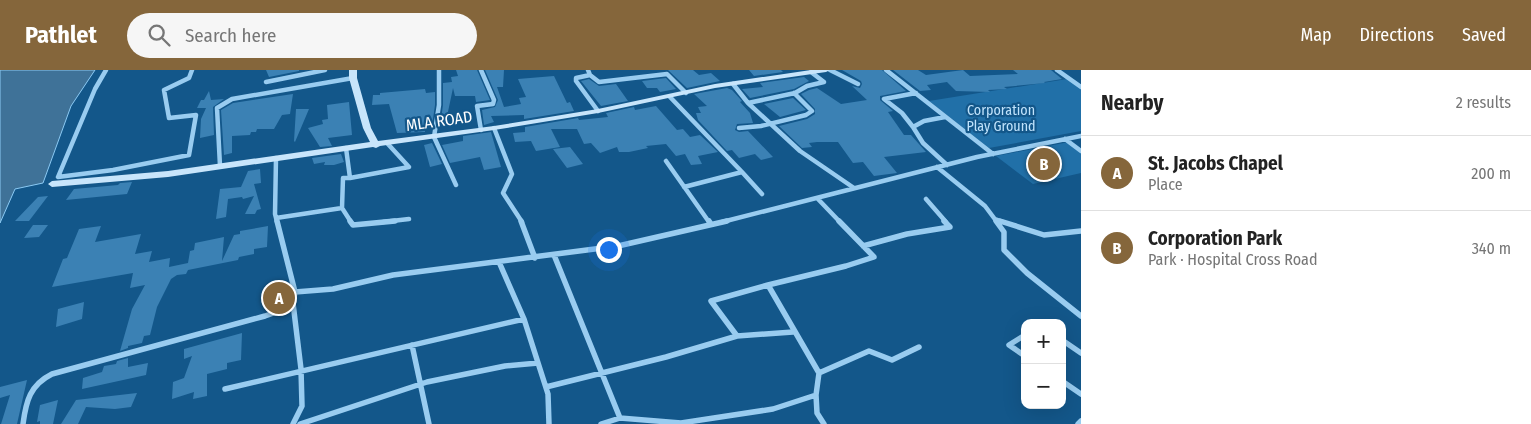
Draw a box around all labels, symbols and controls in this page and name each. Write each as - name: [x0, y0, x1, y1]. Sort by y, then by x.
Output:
- search box: [127, 13, 477, 58]
- text: Pathlet: [25, 21, 97, 49]
- icon: search: [145, 21, 173, 49]
- text: Search here: [185, 24, 276, 47]
- text: Map: [1300, 24, 1332, 46]
- text: Directions: [1360, 24, 1434, 46]
- text: Saved: [1462, 24, 1506, 46]
- text: Nearby: [1101, 90, 1163, 116]
- text: 2 results: [1456, 93, 1511, 112]
- park label: Corporation Play Ground: [966, 102, 1036, 135]
- street label: MLA ROAD: [405, 107, 473, 135]
- pin: B: [1028, 145, 1060, 183]
- text: St. Jacobs Chapel: [1148, 152, 1283, 175]
- text: A: [1113, 164, 1121, 183]
- text: 200 m: [1471, 164, 1511, 183]
- text: Place: [1148, 175, 1183, 194]
- text: Corporation Park: [1148, 227, 1282, 250]
- your location: [596, 237, 622, 263]
- text: B: [1113, 239, 1121, 258]
- text: 340 m: [1472, 239, 1511, 258]
- text: Park · Hospital Cross Road: [1148, 250, 1317, 269]
- pin: A: [263, 279, 295, 317]
- map controls: [1021, 319, 1066, 409]
- button: +: [1021, 319, 1066, 364]
- button: −: [1021, 364, 1066, 409]

